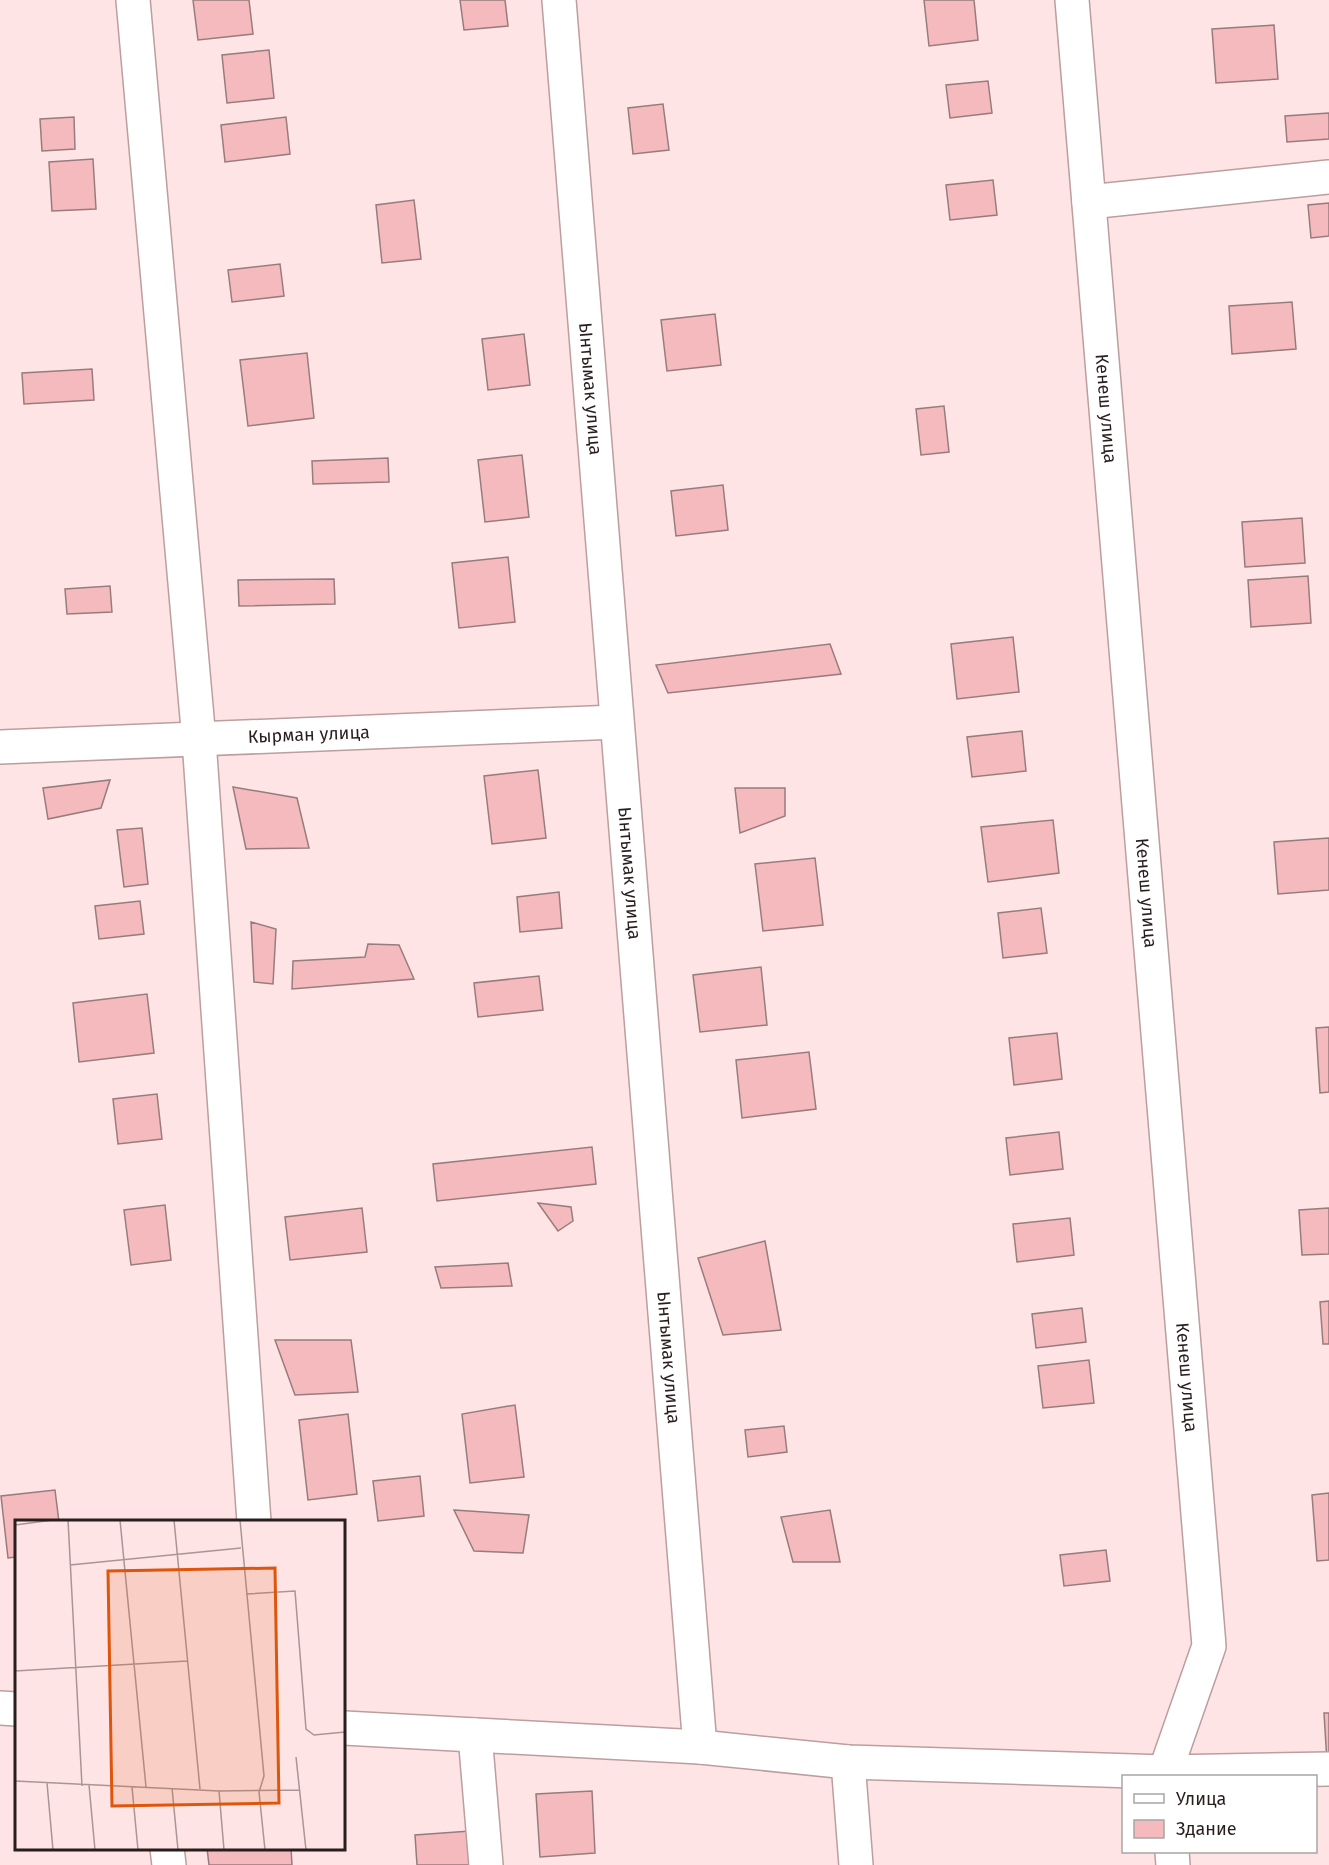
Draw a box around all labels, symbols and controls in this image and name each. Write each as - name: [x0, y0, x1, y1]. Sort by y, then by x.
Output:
- street label: Ынтымак улица: [574, 322, 607, 456]
- street label: Кенеш улица: [1090, 353, 1122, 464]
- street label: Кырман улица: [247, 721, 370, 748]
- street label: Ынтымак улица: [613, 806, 646, 940]
- street label: Кенеш улица: [1131, 837, 1162, 949]
- street label: Ынтымак улица: [652, 1290, 685, 1425]
- street label: Кенеш улица: [1171, 1322, 1202, 1433]
- inset map: [15, 1520, 345, 1850]
- legend: [1122, 1775, 1317, 1853]
- text: Улица: [1176, 1788, 1226, 1810]
- text: Здание: [1176, 1818, 1237, 1840]

